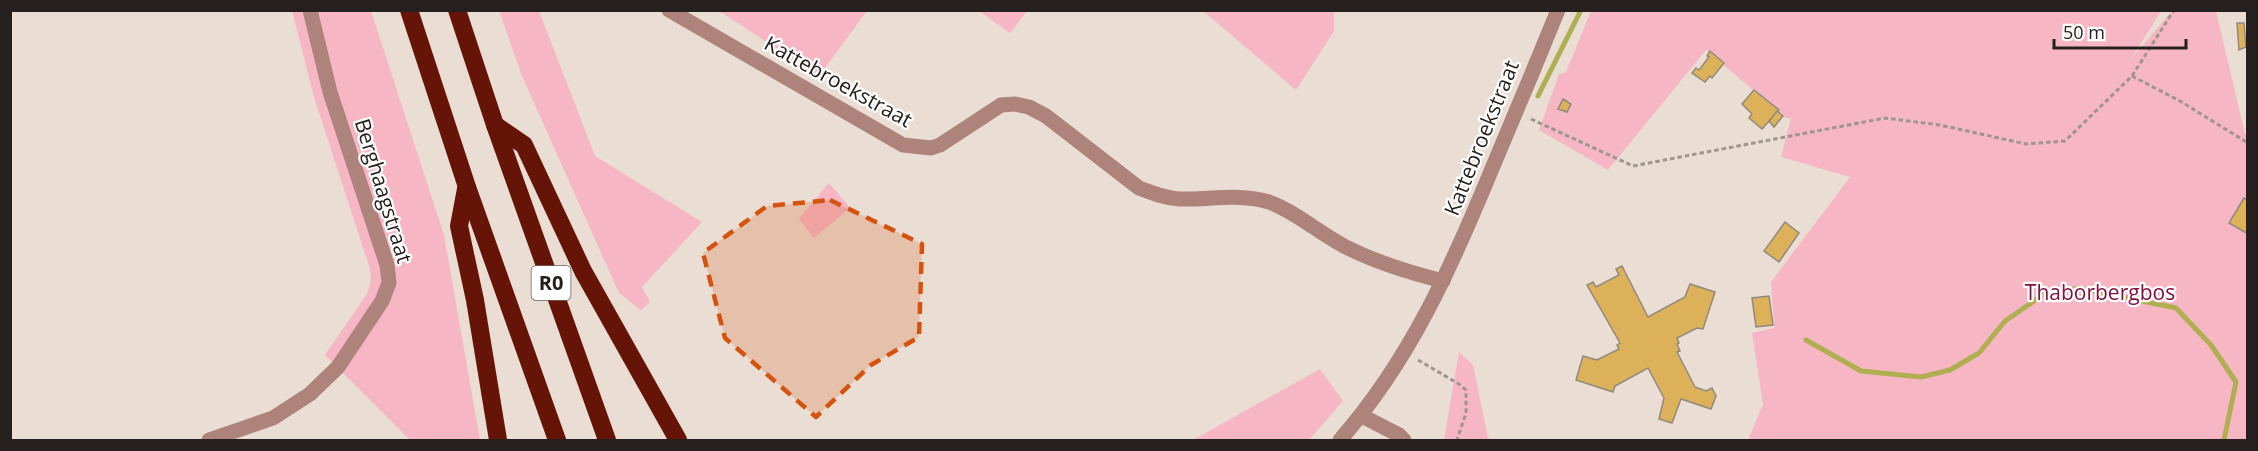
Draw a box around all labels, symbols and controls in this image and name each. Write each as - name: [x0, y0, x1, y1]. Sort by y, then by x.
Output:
- scale bar: [2054, 12, 2186, 50]
- text: 50 m: [2063, 20, 2105, 44]
- street label: Kattebroekstraat: [760, 29, 917, 133]
- street label: Kattebroekstraat: [1437, 56, 1525, 219]
- street label: Berghaagstraat: [349, 115, 419, 266]
- road number: R0: [532, 266, 570, 300]
- park label: Thaborbergbos: [2025, 278, 2175, 306]

